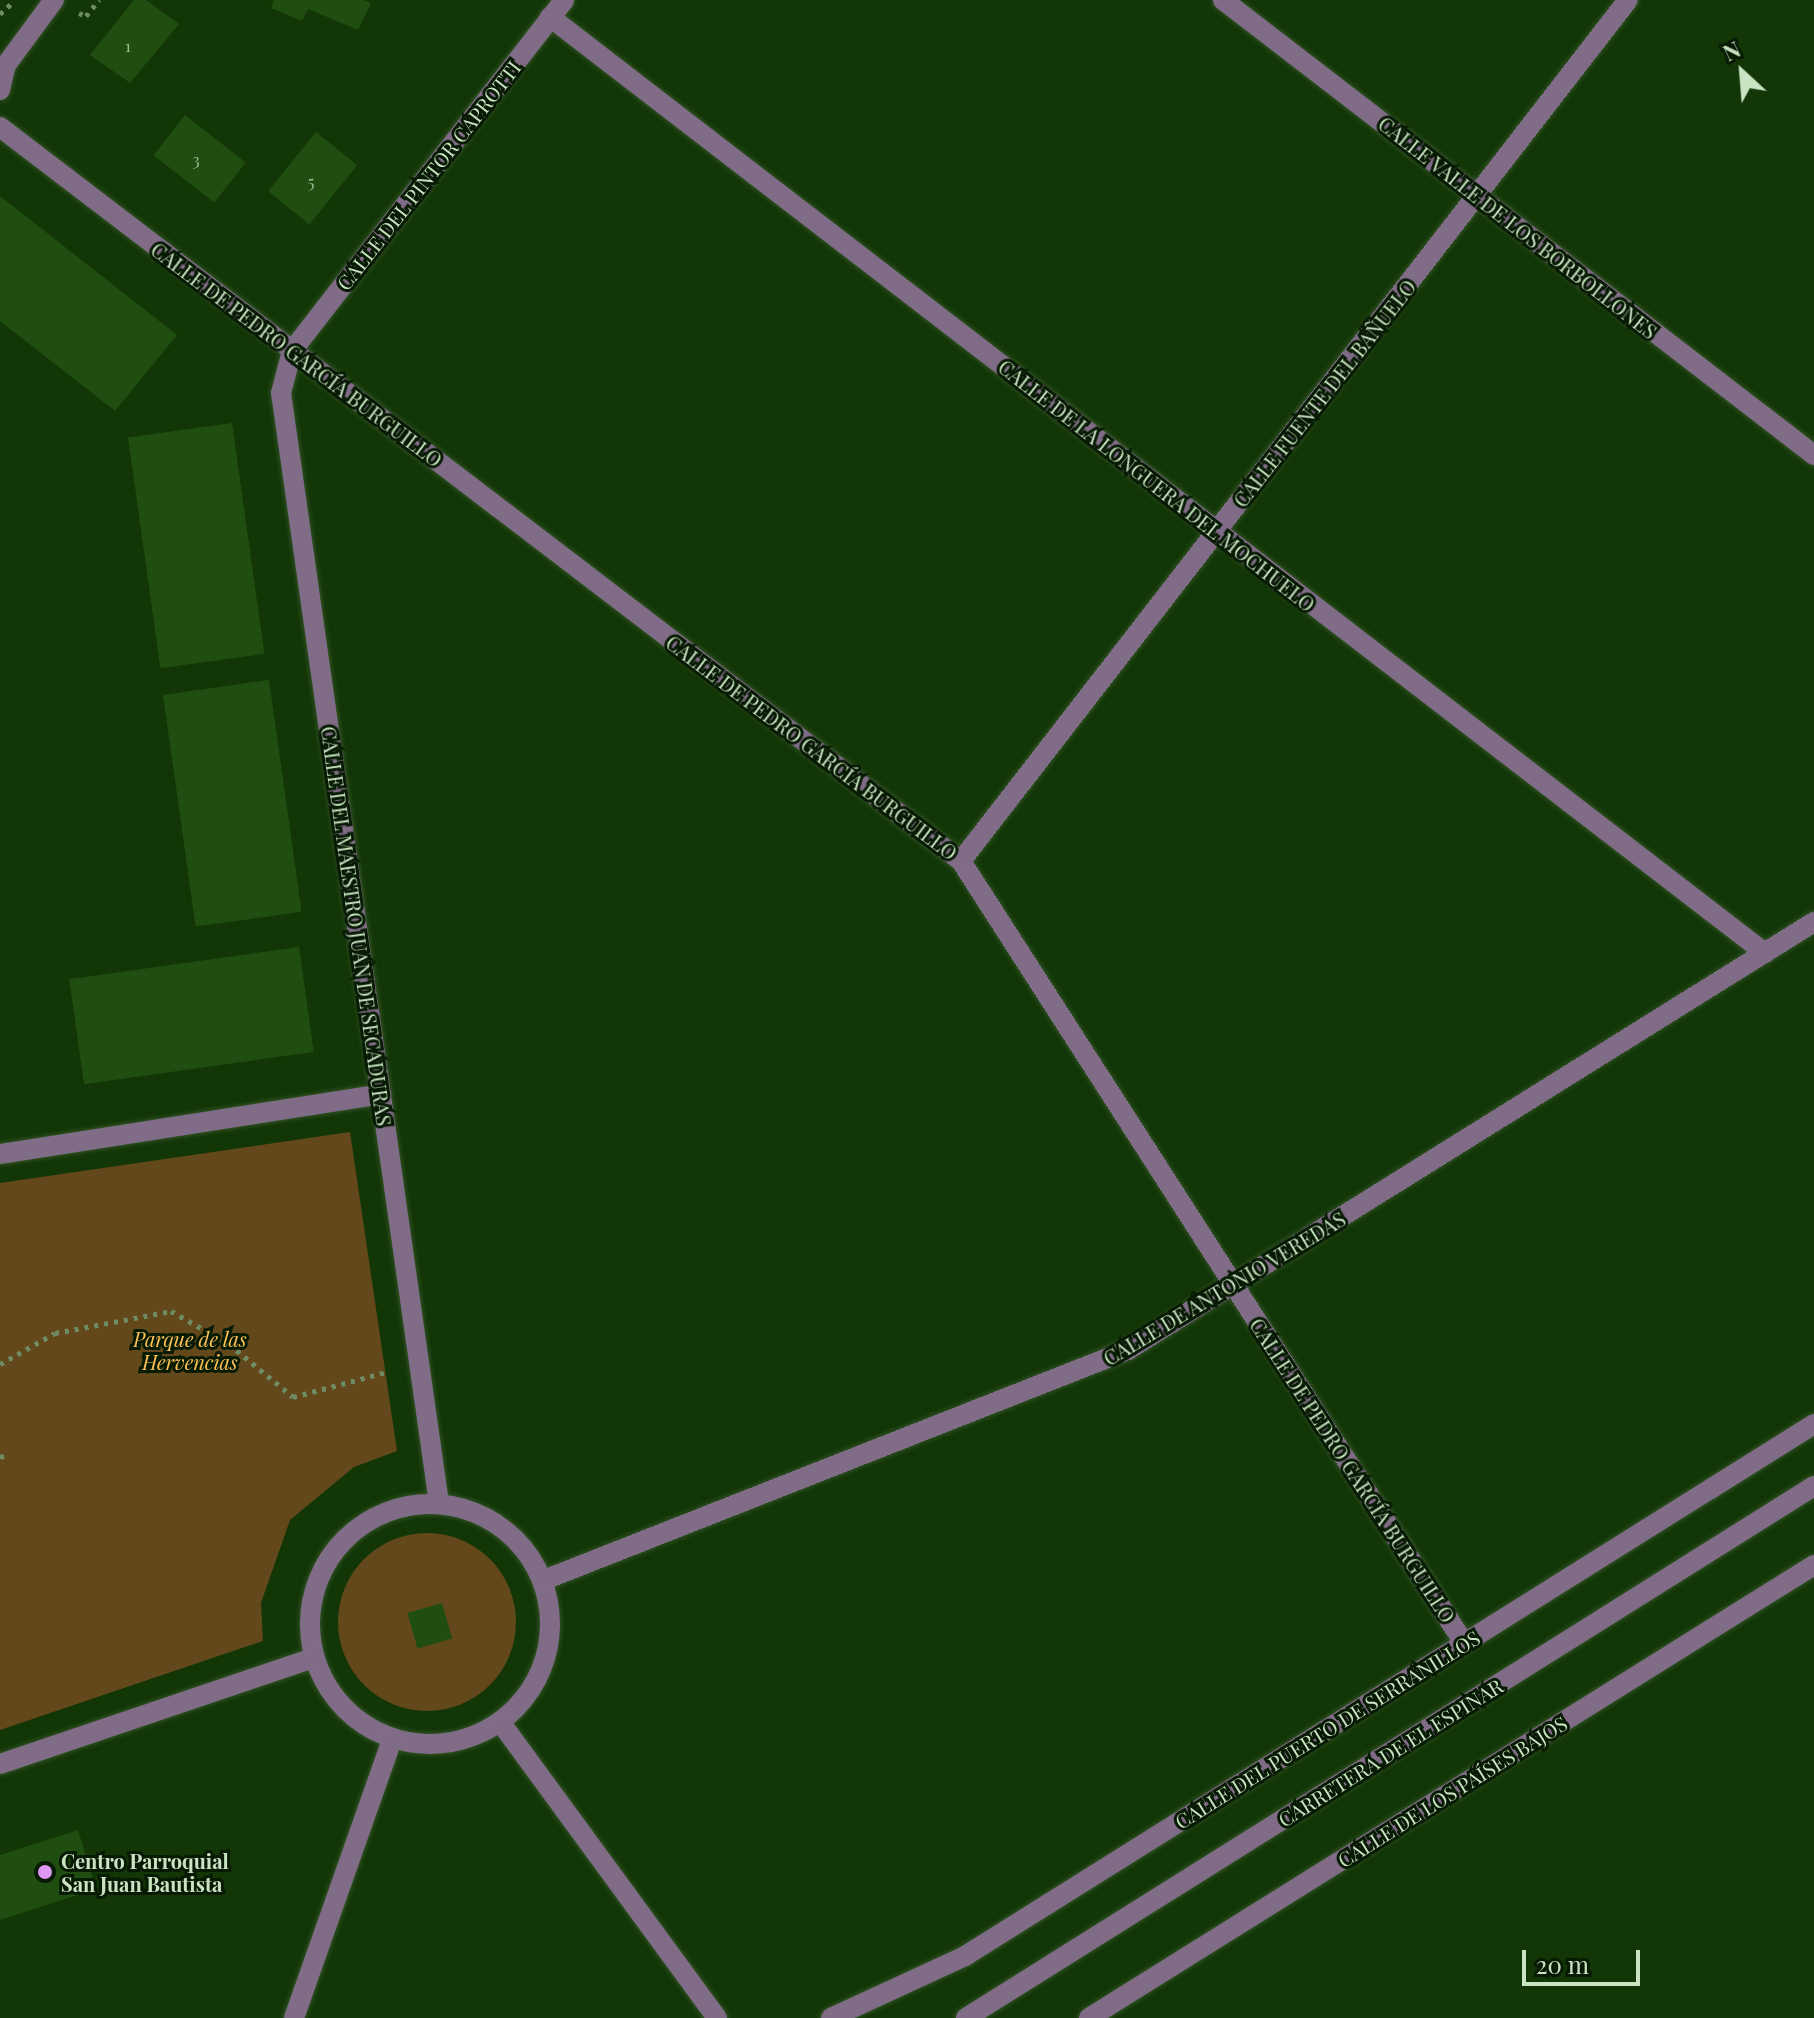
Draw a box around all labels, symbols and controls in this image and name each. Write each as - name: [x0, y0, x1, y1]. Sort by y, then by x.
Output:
- north arrow: [1702, 32, 1782, 112]
- text: N: [1718, 33, 1745, 67]
- house number: 1: [125, 36, 131, 56]
- street label: CALLE DEL PINTOR CAPROTTI: [331, 56, 525, 294]
- street label: CALLE VALLE DE LOS BORBOLLONES: [1374, 111, 1662, 343]
- house number: 3: [192, 150, 200, 170]
- house number: 5: [308, 172, 314, 192]
- street label: CALLE DE PEDRO GARCÍA BURGUILLO: [147, 237, 447, 471]
- street label: CALLE FUENTE DEL BAÑUELO: [1228, 275, 1420, 511]
- street label: CALLE DE LA LONGUERA DEL MOCHUELO: [994, 354, 1320, 616]
- street label: CALLE DE PEDRO GARCÍA BURGUILLO: [662, 630, 962, 864]
- street label: CALLE DEL MAESTRO JUAN DE SECADURAS: [317, 725, 397, 1127]
- street label: CALLE DE ANTONIO VEREDAS: [1098, 1206, 1350, 1370]
- street label: CALLE DE PEDRO GARCÍA BURGUILLO: [1245, 1313, 1461, 1627]
- park label: Parque de las Hervencias: [133, 1327, 247, 1374]
- street label: CALLE DEL PUERTO DE SERRANILLOS: [1170, 1625, 1484, 1833]
- street label: CARRETERA DE EL ESPINAR: [1273, 1673, 1507, 1831]
- street label: CALLE DE LOS PAÍSES BAJOS: [1333, 1710, 1571, 1872]
- place label: Centro Parroquial San Juan Bautista: [61, 1848, 229, 1895]
- marker: Centro Parroquial San Juan Bautista: [36, 1863, 54, 1881]
- scale bar: [1526, 1934, 1644, 1984]
- text: 20 m: [1536, 1948, 1589, 1980]

